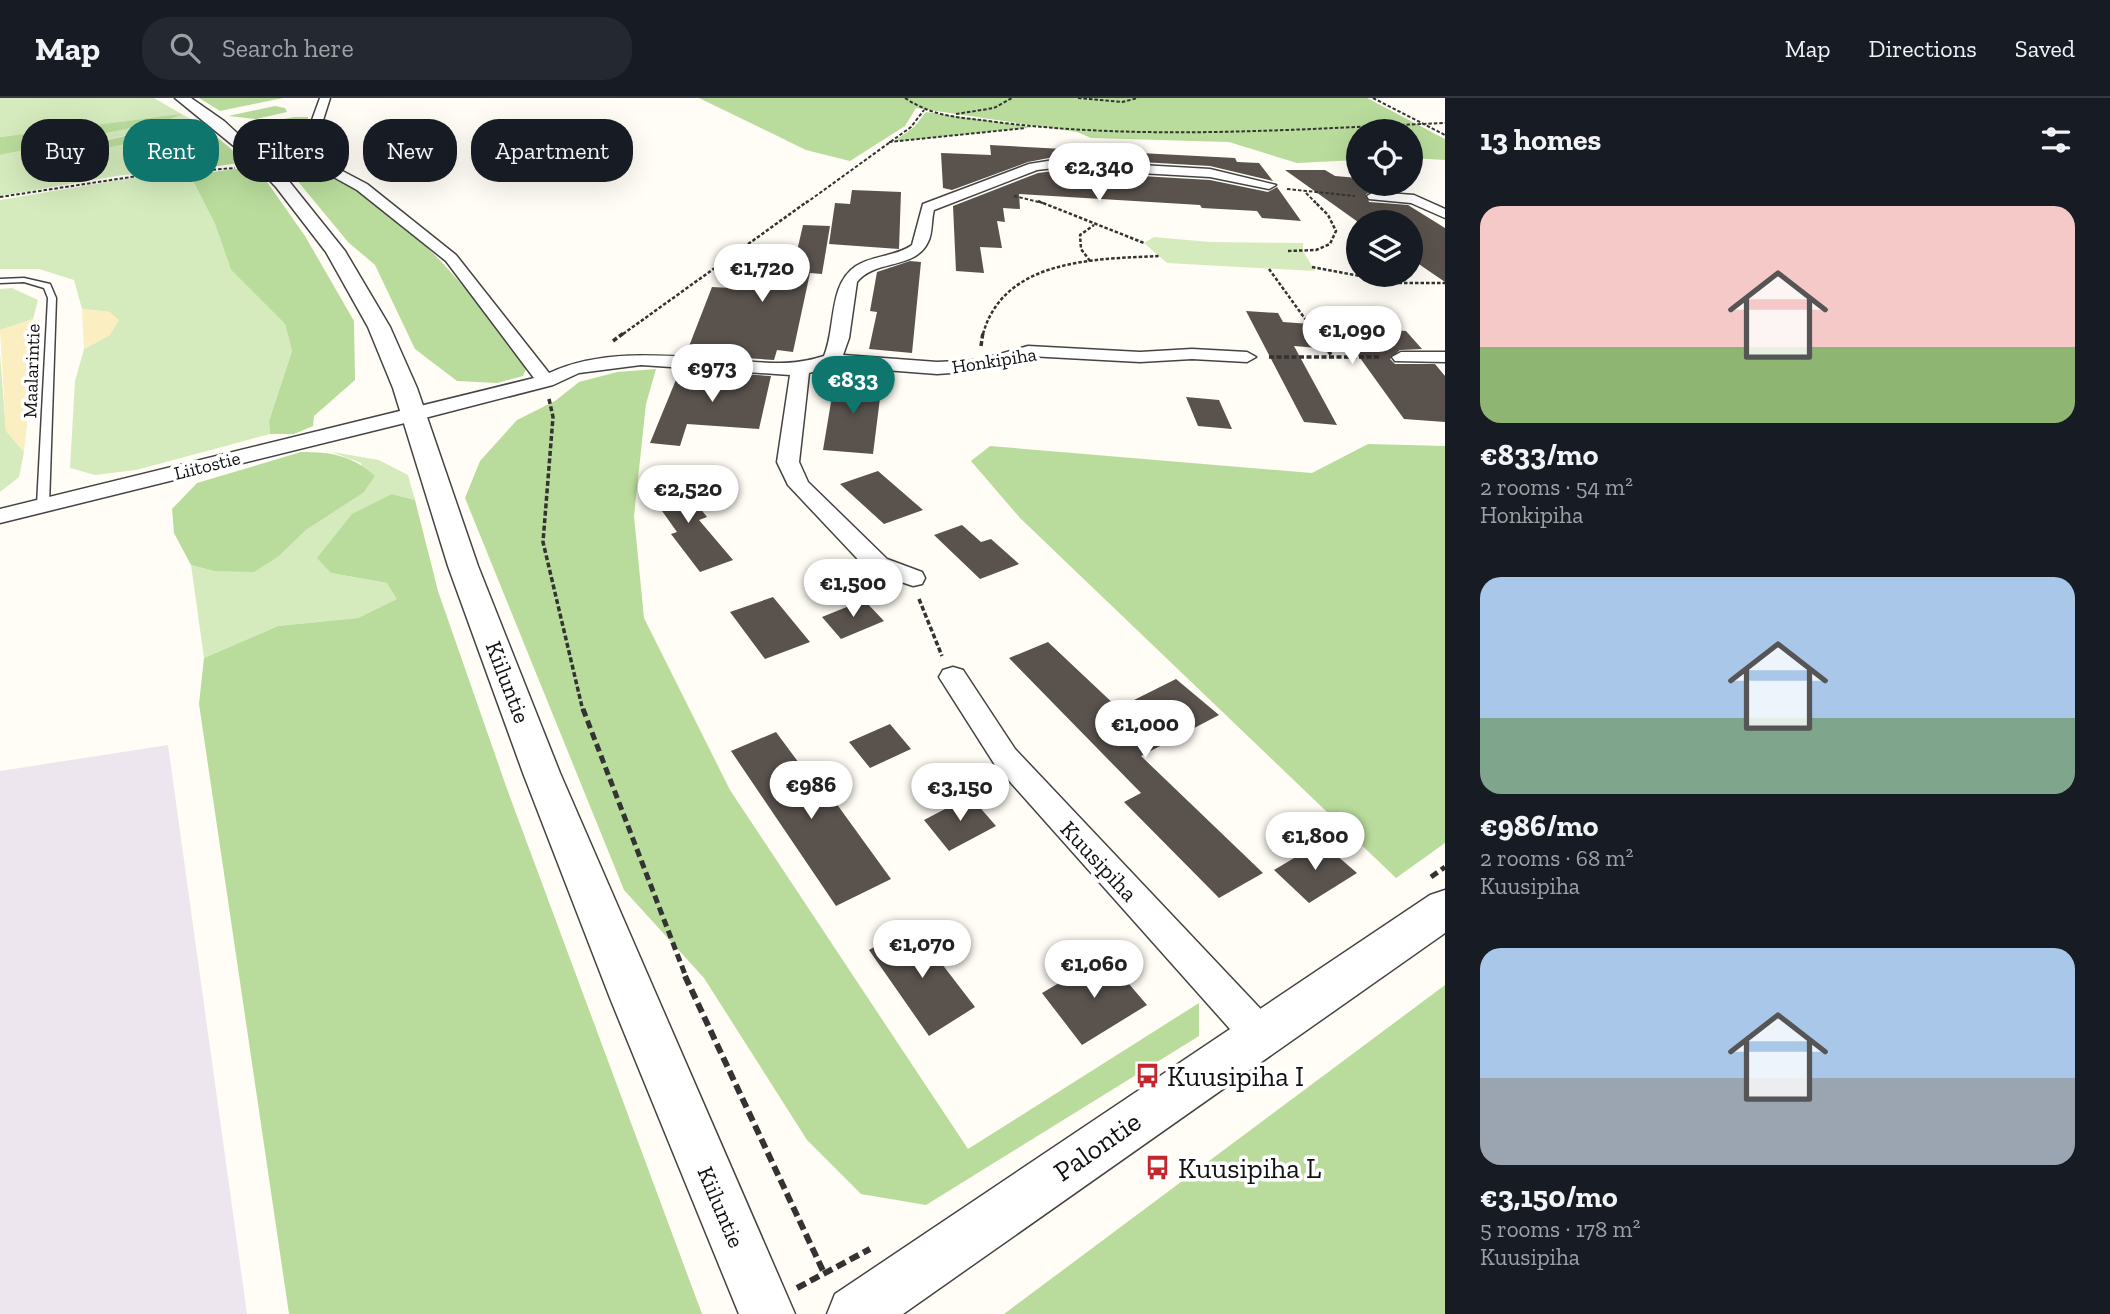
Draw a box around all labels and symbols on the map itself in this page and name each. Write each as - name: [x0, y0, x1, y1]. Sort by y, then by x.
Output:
- pin: €2,340: [1042, 144, 1156, 203]
- pin: €1,720: [705, 244, 819, 304]
- pin: €1,090: [1295, 306, 1409, 366]
- street label: Maalarintie: [18, 323, 45, 419]
- street label: Honkipiha: [950, 342, 1038, 379]
- pin: €973: [671, 344, 753, 404]
- pin: €833: [812, 356, 894, 416]
- street label: Liitostie: [172, 446, 243, 485]
- pin: €2,520: [631, 466, 745, 525]
- pin: €1,500: [796, 560, 910, 619]
- street label: Kiiluntie: [480, 637, 536, 727]
- pin: €1,000: [1088, 700, 1202, 760]
- pin: €986: [770, 762, 852, 821]
- pin: €3,150: [903, 764, 1017, 823]
- pin: €1,800: [1258, 812, 1372, 872]
- street label: Kuusipiha: [1055, 815, 1143, 907]
- pin: €1,070: [865, 920, 979, 980]
- pin: €1,060: [1037, 940, 1151, 1000]
- place label: Kuusipiha I: [1167, 1060, 1304, 1093]
- bus stop icon: Kuusipiha I: [1133, 1062, 1161, 1090]
- street label: Palontie: [1047, 1105, 1147, 1188]
- place label: Kuusipiha L: [1178, 1152, 1321, 1185]
- bus stop icon: Kuusipiha L: [1144, 1154, 1172, 1182]
- street label: Kiiluntie: [691, 1162, 751, 1252]

